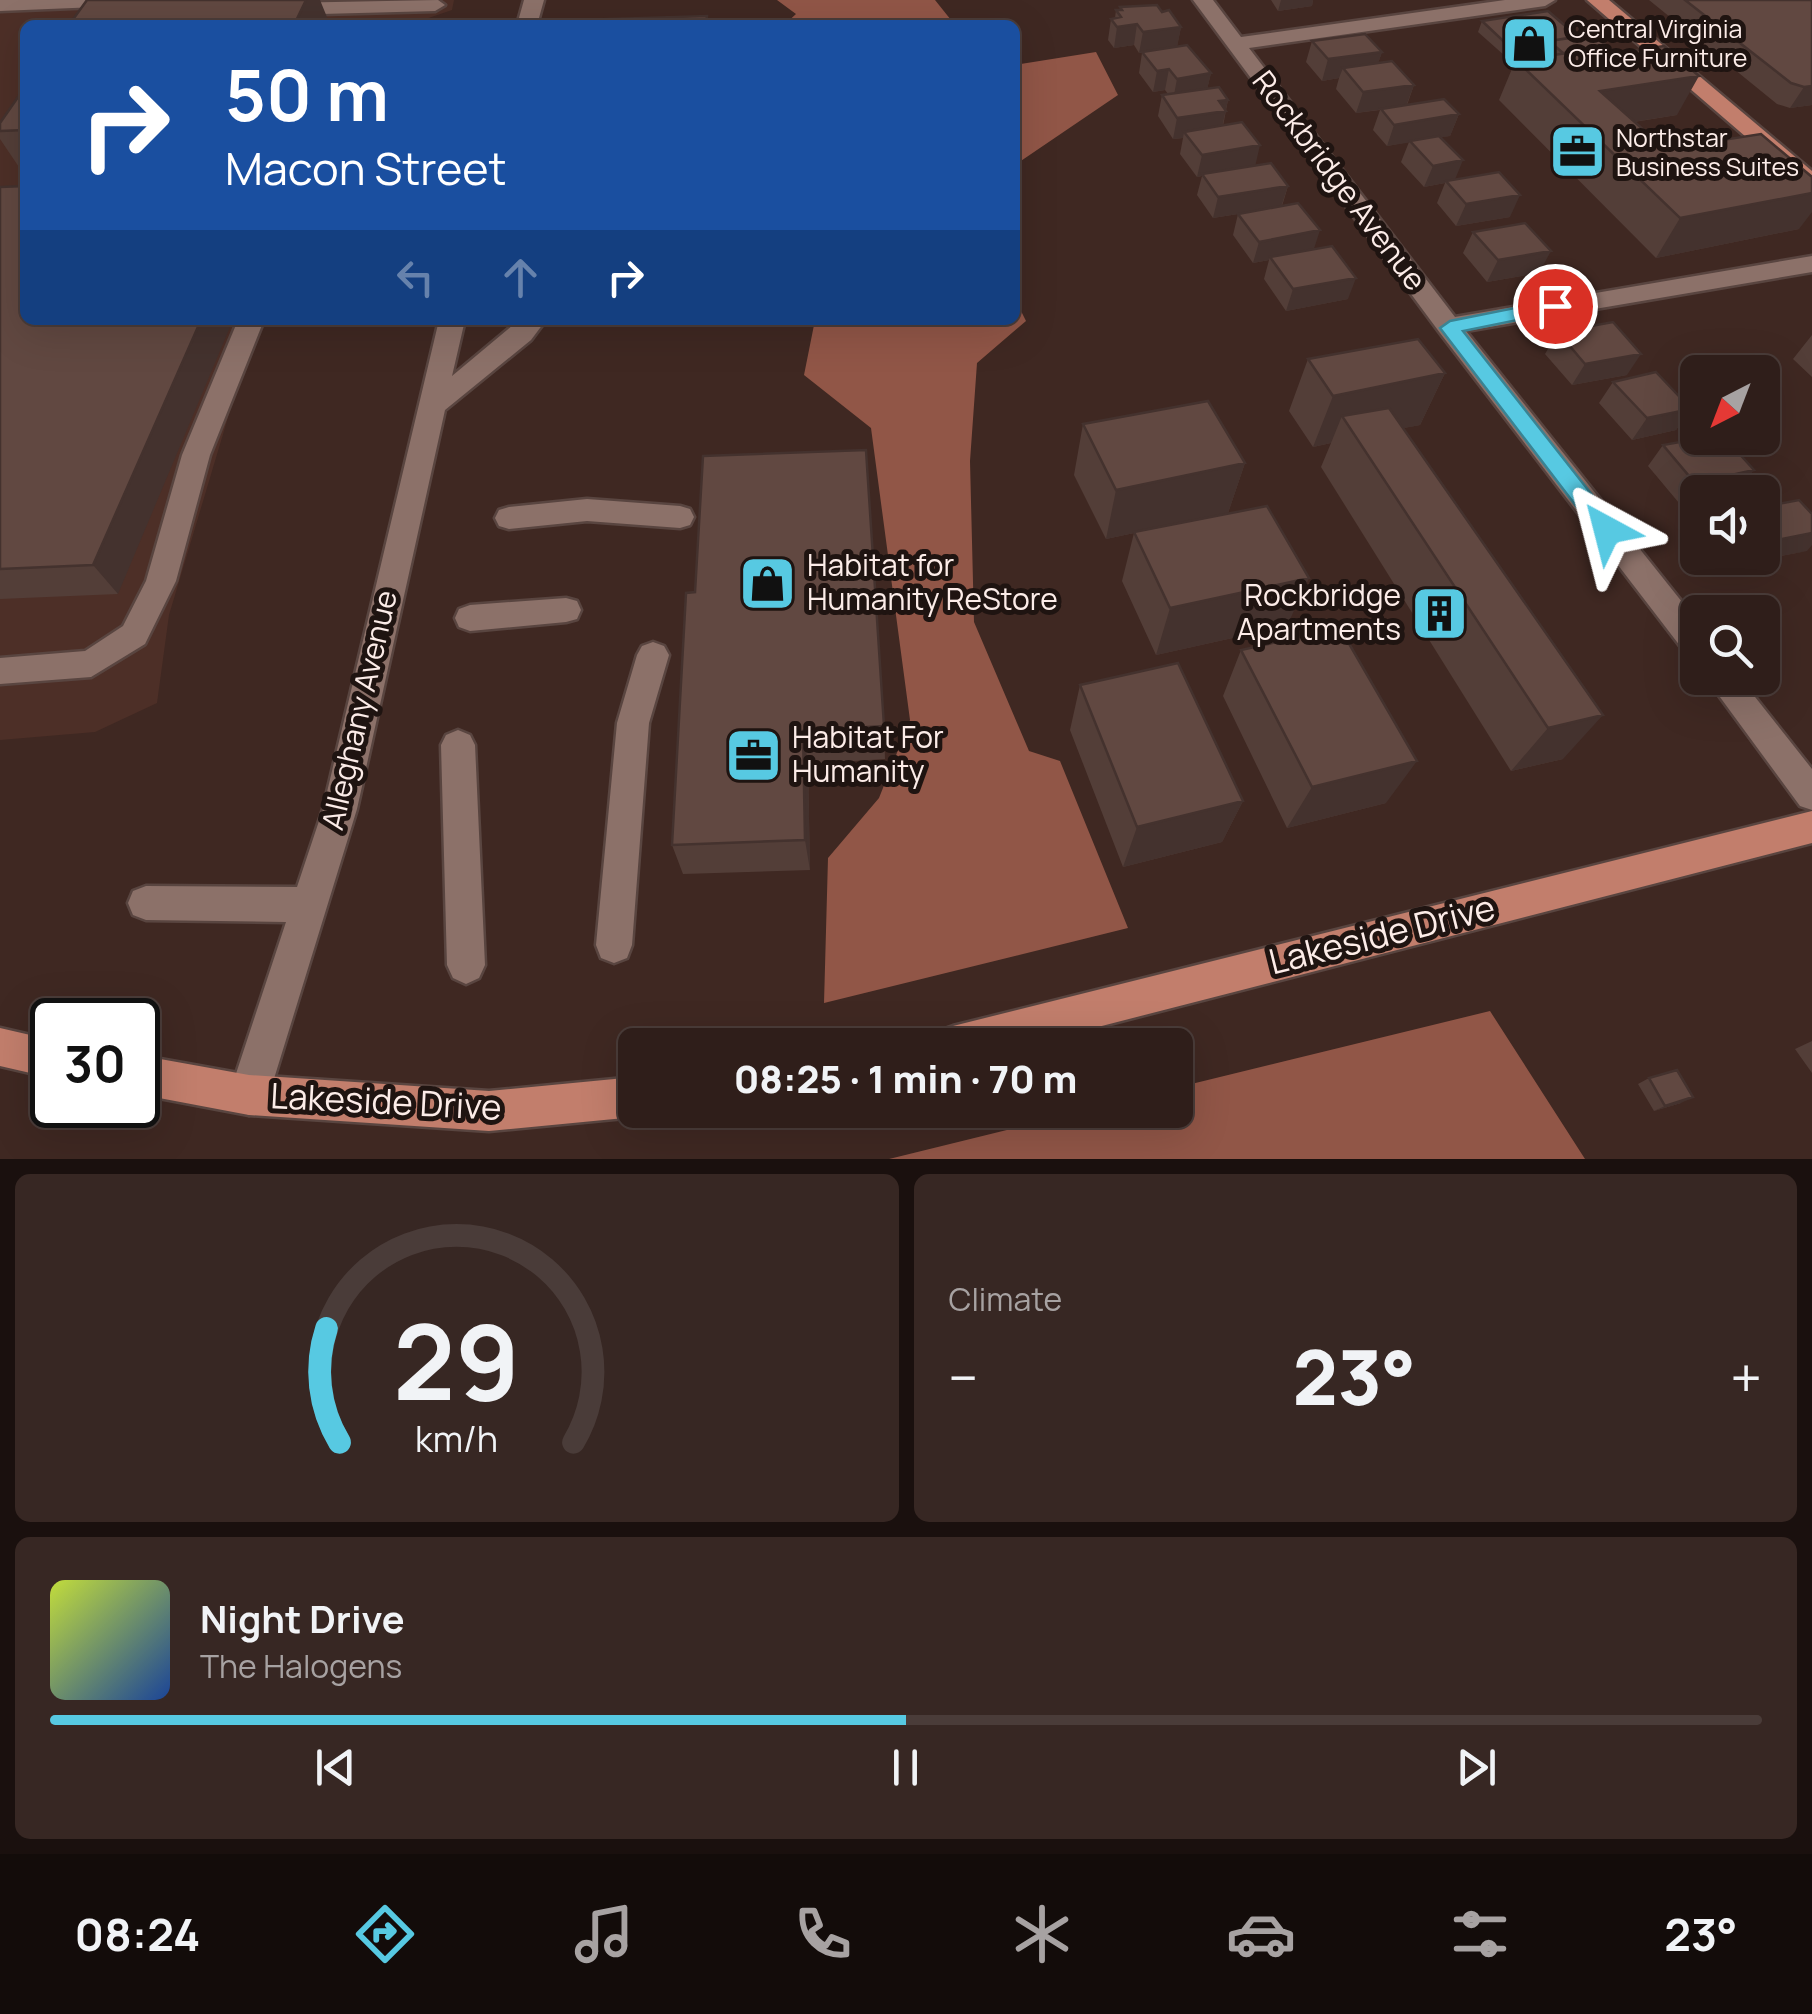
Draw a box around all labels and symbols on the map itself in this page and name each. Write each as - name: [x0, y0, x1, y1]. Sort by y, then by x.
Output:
- place label: Central Virginia Office Furniture: [1568, 11, 1747, 75]
- shop icon: Central Virginia Office Furniture: [1499, 13, 1559, 73]
- street label: Rockbridge Avenue: [1244, 62, 1436, 298]
- place label: Northstar Business Suites: [1616, 120, 1799, 184]
- office icon: Northstar Business Suites: [1547, 122, 1607, 182]
- pin: [1513, 264, 1598, 349]
- north arrow: [1680, 355, 1780, 455]
- position arrow: [1555, 478, 1659, 582]
- place label: Habitat for Humanity ReStore: [807, 544, 1058, 619]
- shop icon: Habitat for Humanity ReStore: [738, 553, 798, 613]
- place label: Rockbridge Apartments: [1237, 574, 1401, 649]
- building icon: Rockbridge Apartments: [1410, 583, 1470, 643]
- street label: Alleghany Avenue: [311, 586, 406, 833]
- place label: Habitat For Humanity: [792, 716, 944, 791]
- office icon: Habitat For Humanity: [723, 725, 783, 785]
- street label: Lakeside Drive: [1264, 883, 1500, 985]
- speed limit sign: 30: [30, 998, 160, 1128]
- street label: Lakeside Drive: [269, 1071, 503, 1131]

